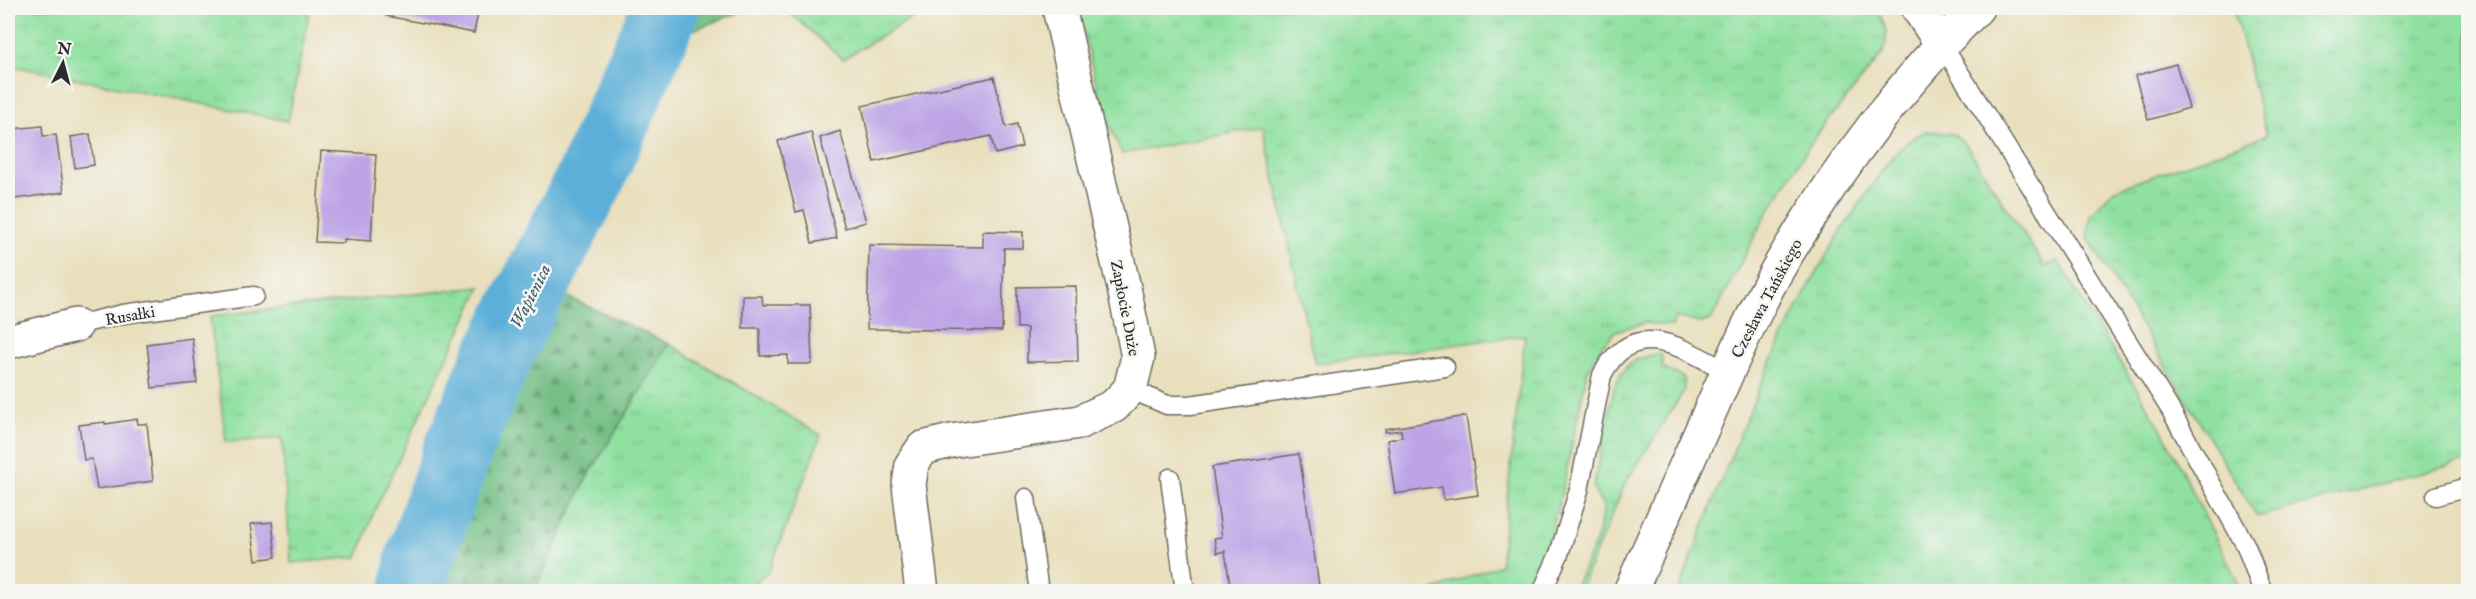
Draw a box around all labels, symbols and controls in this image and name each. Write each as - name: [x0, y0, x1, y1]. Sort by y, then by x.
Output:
- north arrow: [33, 33, 93, 93]
- text: N: [55, 39, 72, 61]
- street label: Czesława Tańskiego: [1728, 235, 1808, 362]
- street label: Zapłocie Duże: [1105, 259, 1143, 358]
- water label: Wapienica: [506, 261, 557, 332]
- street label: Rusałki: [104, 303, 157, 331]

